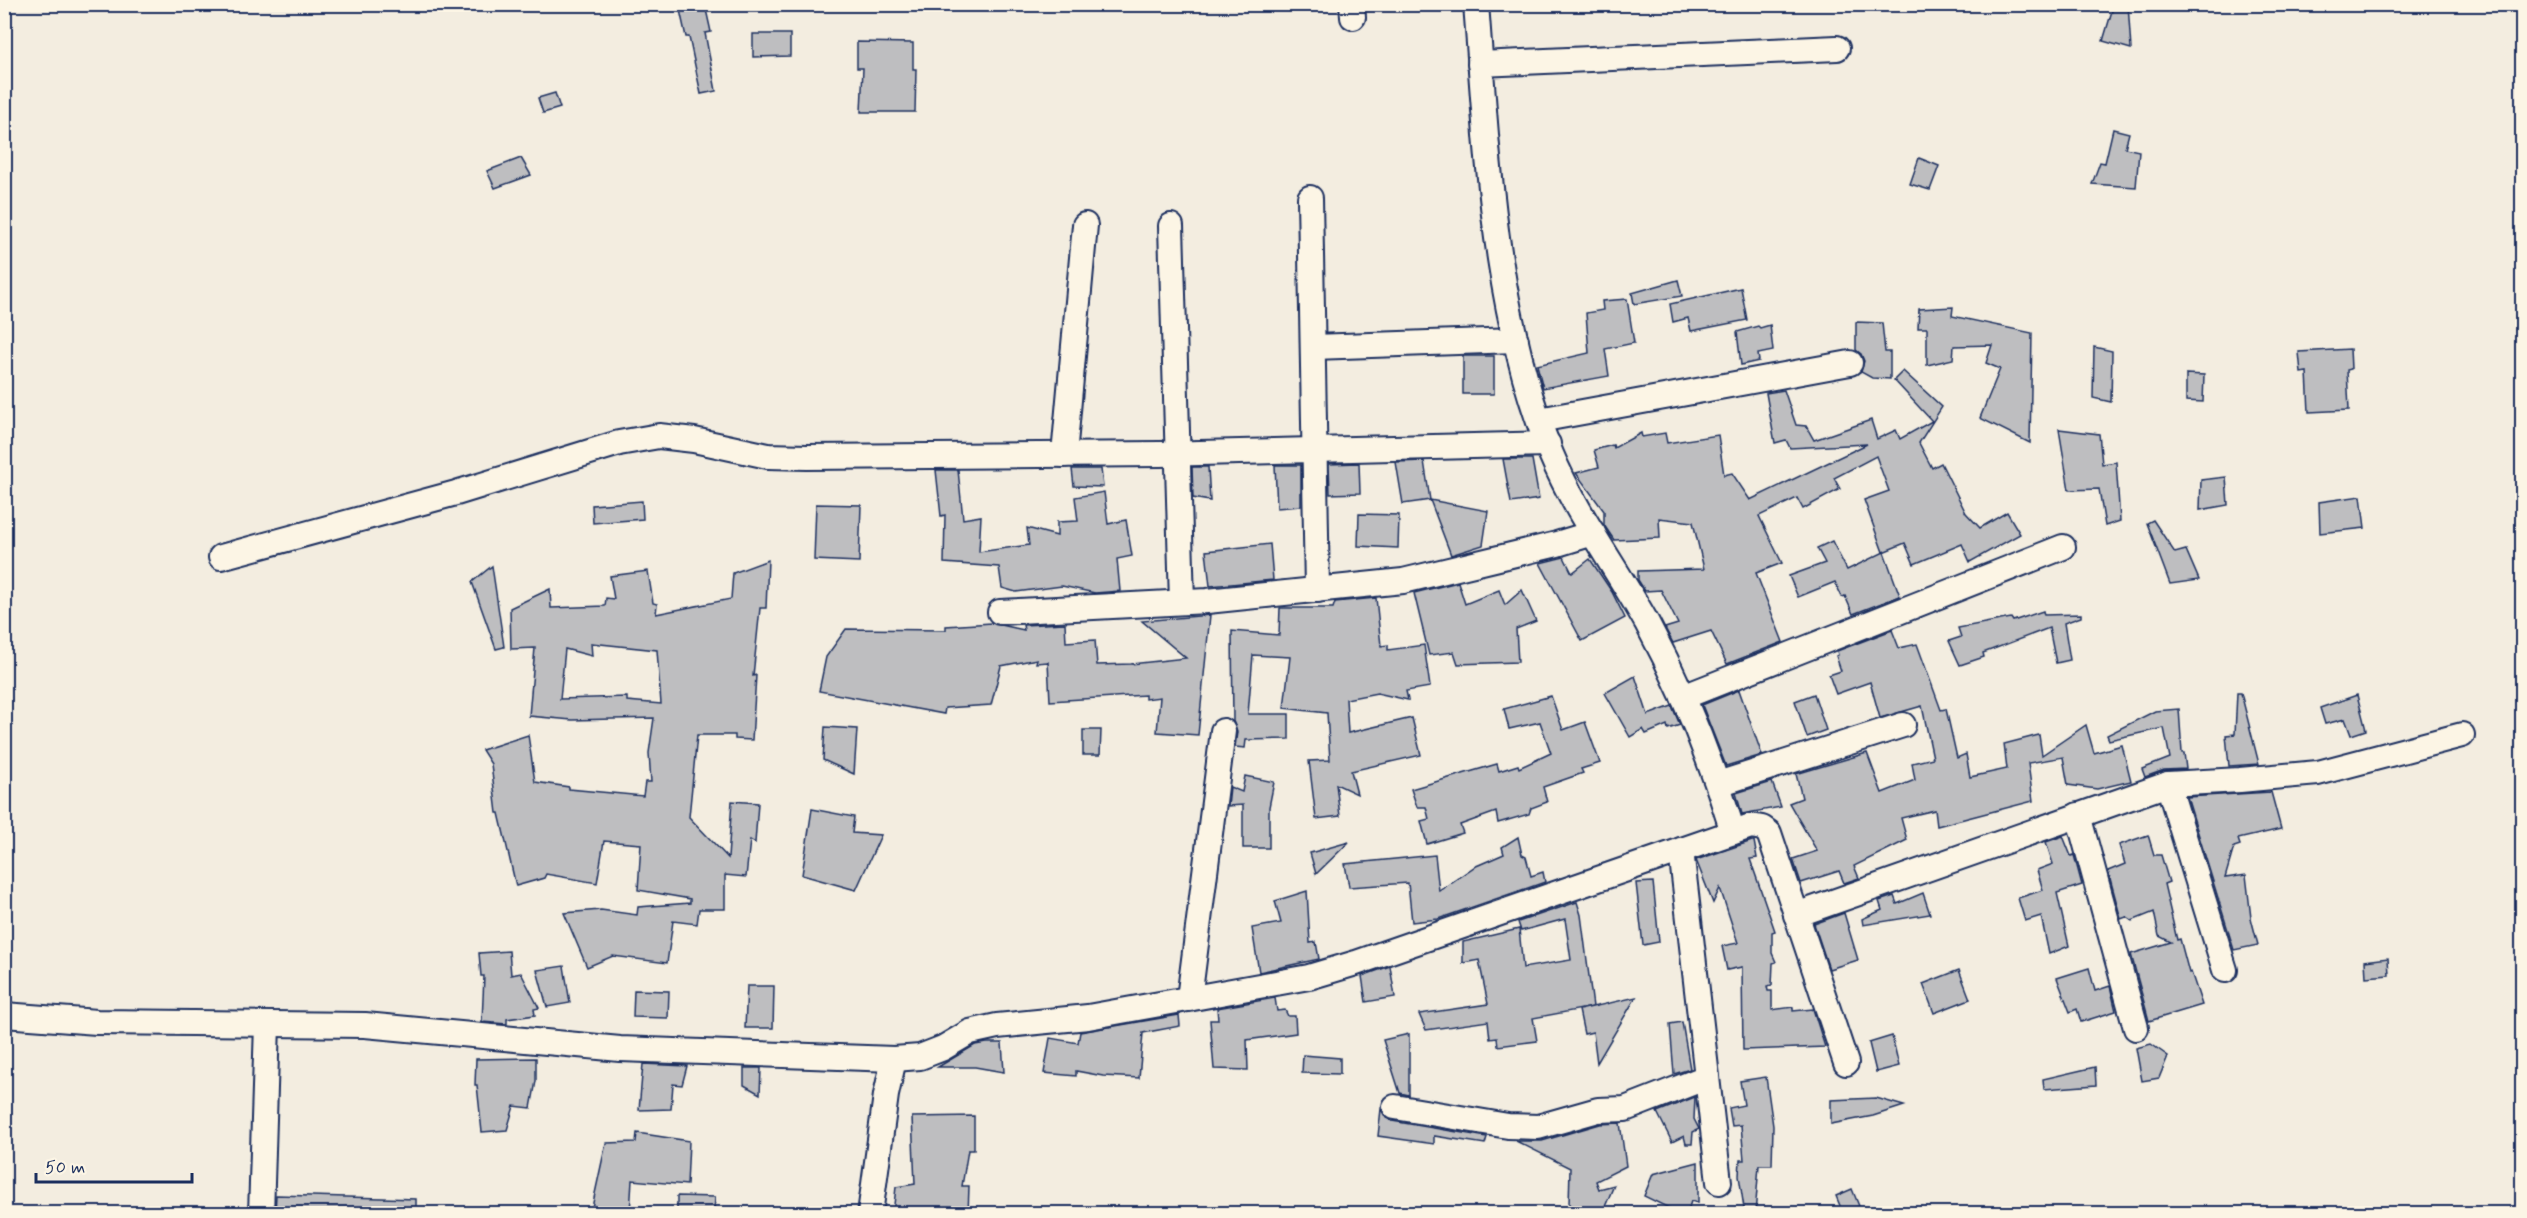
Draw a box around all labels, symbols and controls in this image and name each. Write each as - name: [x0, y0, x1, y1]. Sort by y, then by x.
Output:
- scale bar: [36, 1146, 192, 1184]
- text: 50 m: [45, 1156, 85, 1180]

